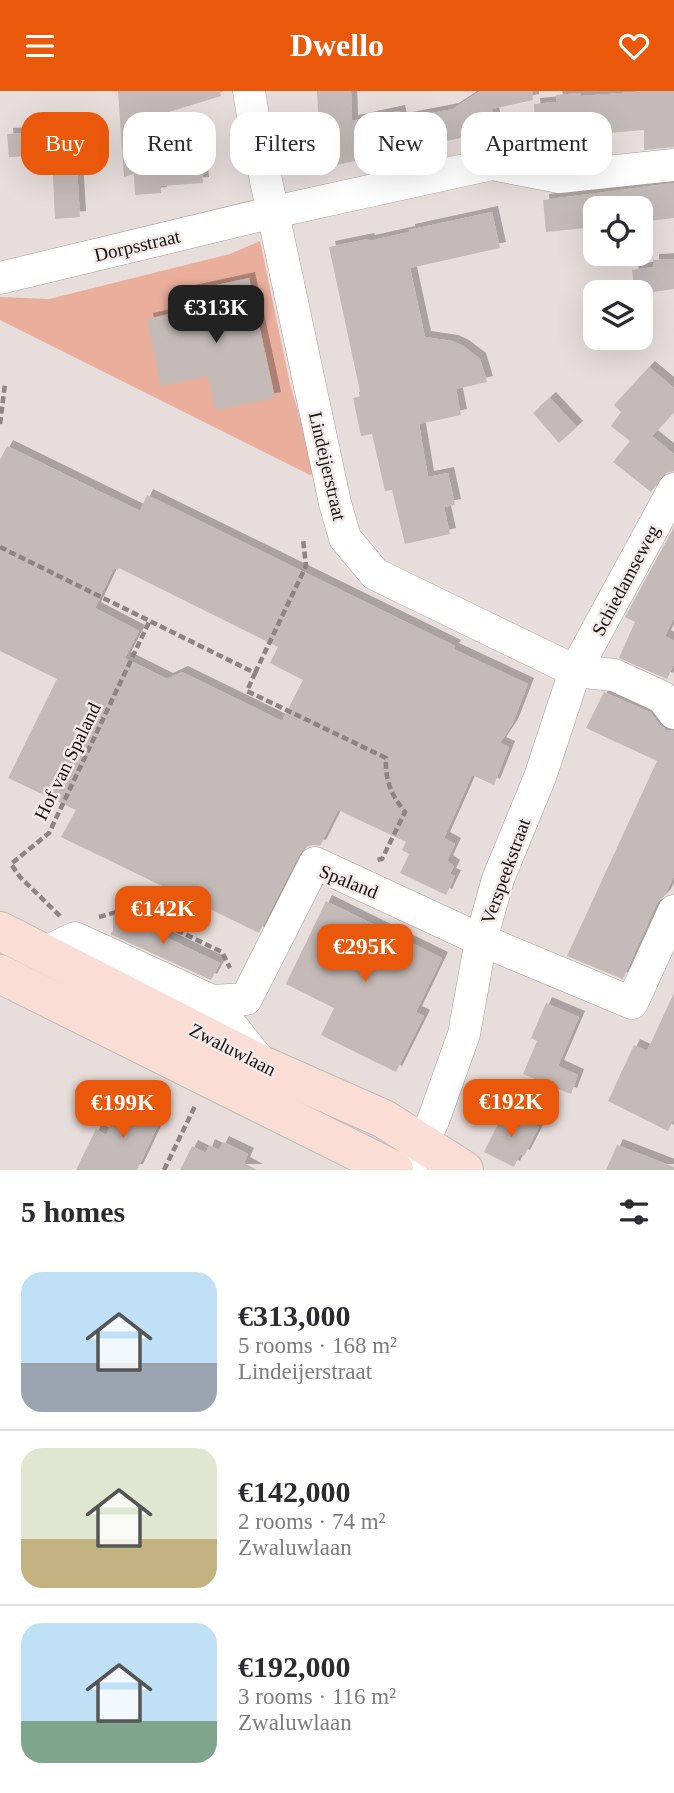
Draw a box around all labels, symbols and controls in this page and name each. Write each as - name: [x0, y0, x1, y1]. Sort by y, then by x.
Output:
- icon: menu: [21, 27, 59, 65]
- text: Dwello: [290, 27, 384, 63]
- icon: heart: [615, 27, 653, 65]
- chip: Buy: [21, 112, 109, 175]
- chip: Rent: [123, 112, 216, 175]
- chip: Filters: [230, 112, 340, 175]
- chip: New: [354, 112, 447, 175]
- chip: Apartment: [461, 112, 612, 175]
- map controls: [583, 196, 653, 350]
- button: locate: [583, 196, 653, 266]
- street label: Dorpsstraat: [92, 225, 183, 266]
- button: layers: [583, 280, 653, 350]
- pin: €313K: [167, 285, 265, 345]
- text: €313K: [184, 295, 248, 320]
- street label: Lindeijerstraat: [305, 410, 350, 523]
- street label: Schiedamseweg: [587, 521, 664, 639]
- street label: Hof van Spaland: [30, 699, 105, 823]
- street label: Verspeekstraat: [477, 815, 535, 927]
- street label: Spaland: [316, 860, 382, 903]
- pin: €142K: [114, 887, 212, 946]
- text: €142K: [131, 896, 195, 921]
- pin: €295K: [316, 925, 414, 984]
- text: €295K: [333, 934, 397, 959]
- street label: Zwaluwlaan: [186, 1019, 280, 1080]
- pin: €192K: [462, 1079, 560, 1139]
- pin: €199K: [74, 1081, 172, 1140]
- text: €192K: [479, 1089, 543, 1114]
- text: €199K: [91, 1090, 155, 1115]
- icon: filters: [615, 1193, 653, 1231]
- text: 5 homes: [21, 1195, 125, 1228]
- text: €313,000: [238, 1299, 351, 1332]
- icon: home: [77, 1300, 161, 1384]
- text: 5 rooms · 168 m²: [238, 1333, 397, 1358]
- text: Lindeijerstraat: [238, 1359, 372, 1384]
- text: €142,000: [238, 1475, 351, 1508]
- icon: home: [77, 1476, 161, 1560]
- text: 2 rooms · 74 m²: [238, 1509, 385, 1534]
- text: Zwaluwlaan: [238, 1535, 352, 1560]
- text: €192,000: [238, 1650, 351, 1683]
- icon: home: [77, 1651, 161, 1735]
- text: 3 rooms · 116 m²: [238, 1684, 396, 1709]
- text: Zwaluwlaan: [238, 1710, 352, 1735]

